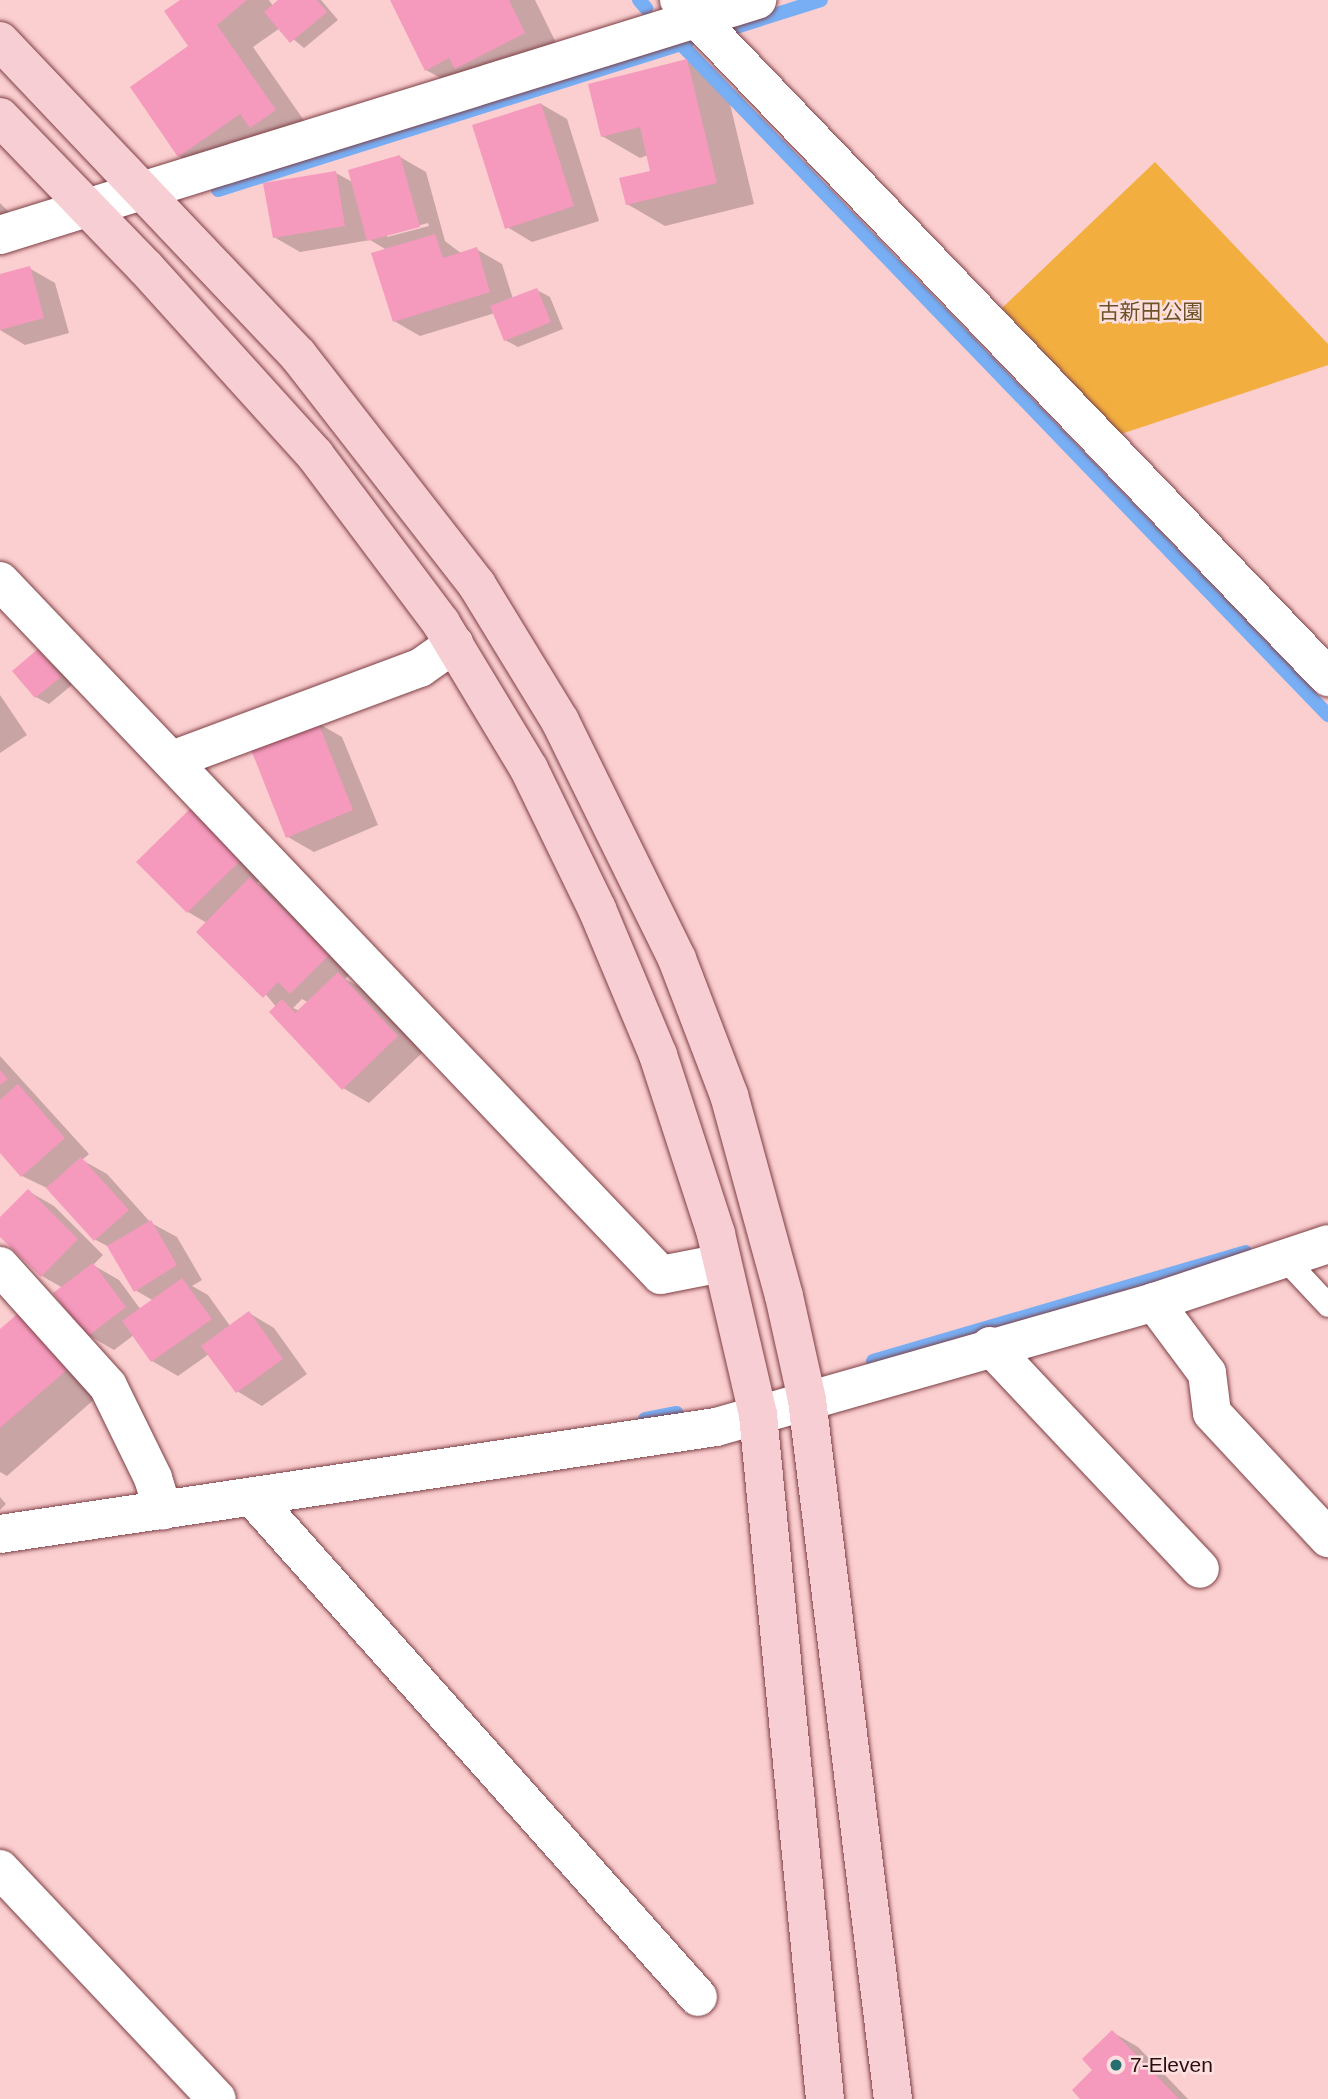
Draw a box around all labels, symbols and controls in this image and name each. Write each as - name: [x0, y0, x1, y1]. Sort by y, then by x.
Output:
- park label: 古新田公園: [1099, 299, 1203, 325]
- place label: 7-Eleven: [1130, 2052, 1213, 2078]
- marker: 7-Eleven: [1108, 2057, 1124, 2073]

